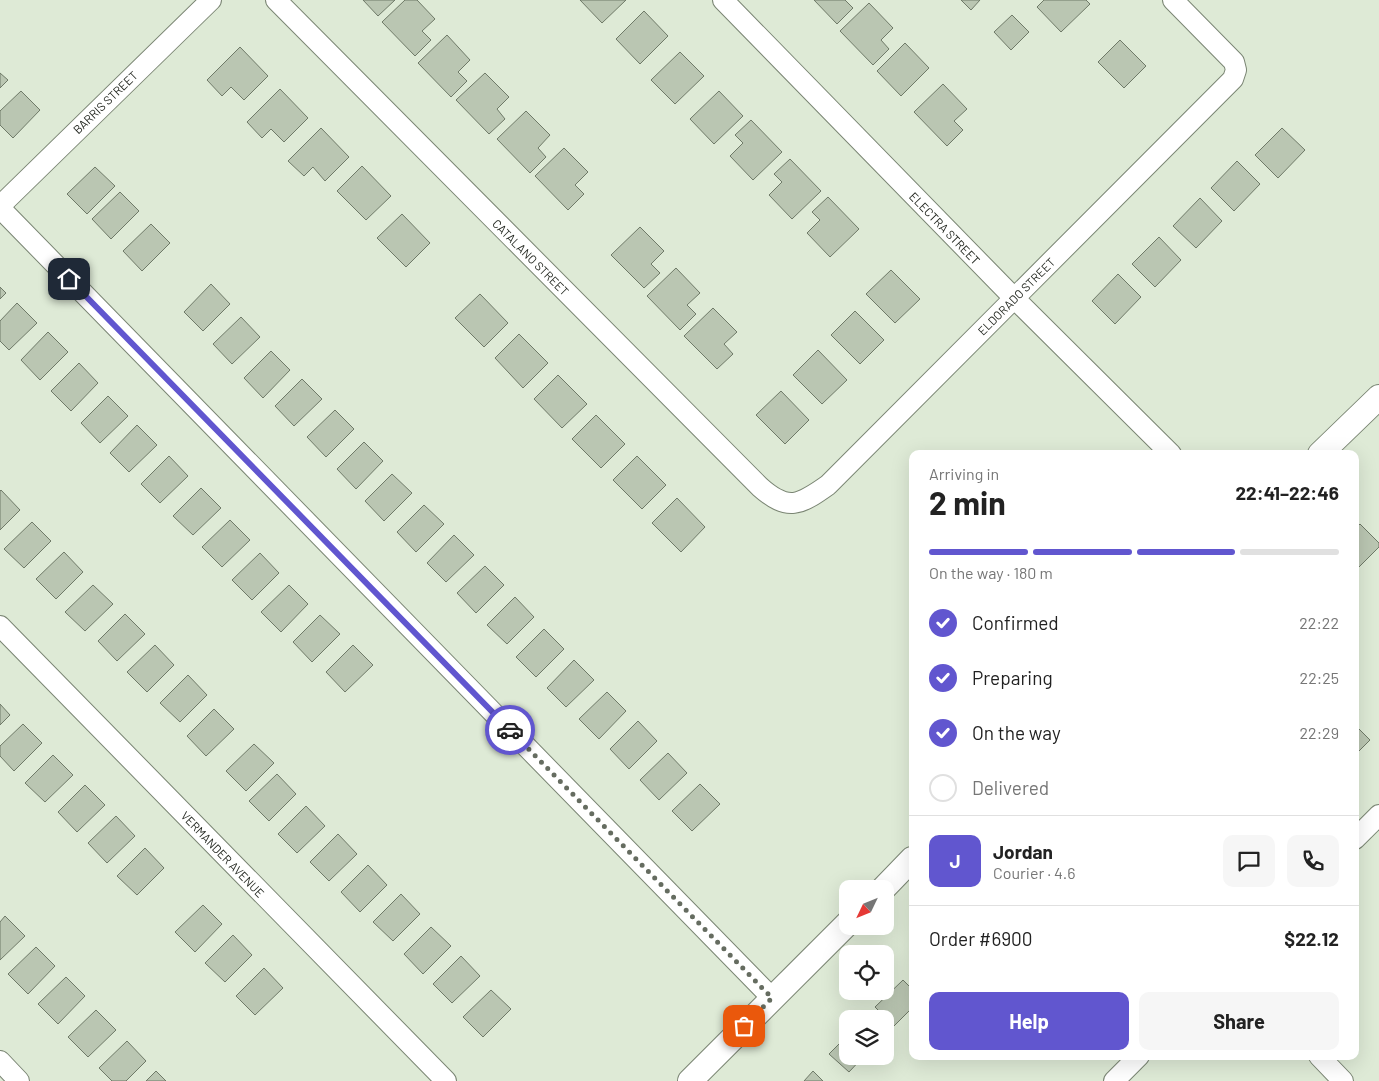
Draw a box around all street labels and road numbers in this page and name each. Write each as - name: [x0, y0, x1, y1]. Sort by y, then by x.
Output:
- street label: BARRIS STREET: [70, 68, 140, 136]
- street label: ELECTRA STREET: [907, 189, 983, 267]
- street label: CATALANO STREET: [490, 216, 572, 298]
- street label: ELDORADO STREET: [974, 254, 1058, 338]
- street label: VERMANDER AVENUE: [178, 808, 268, 900]

